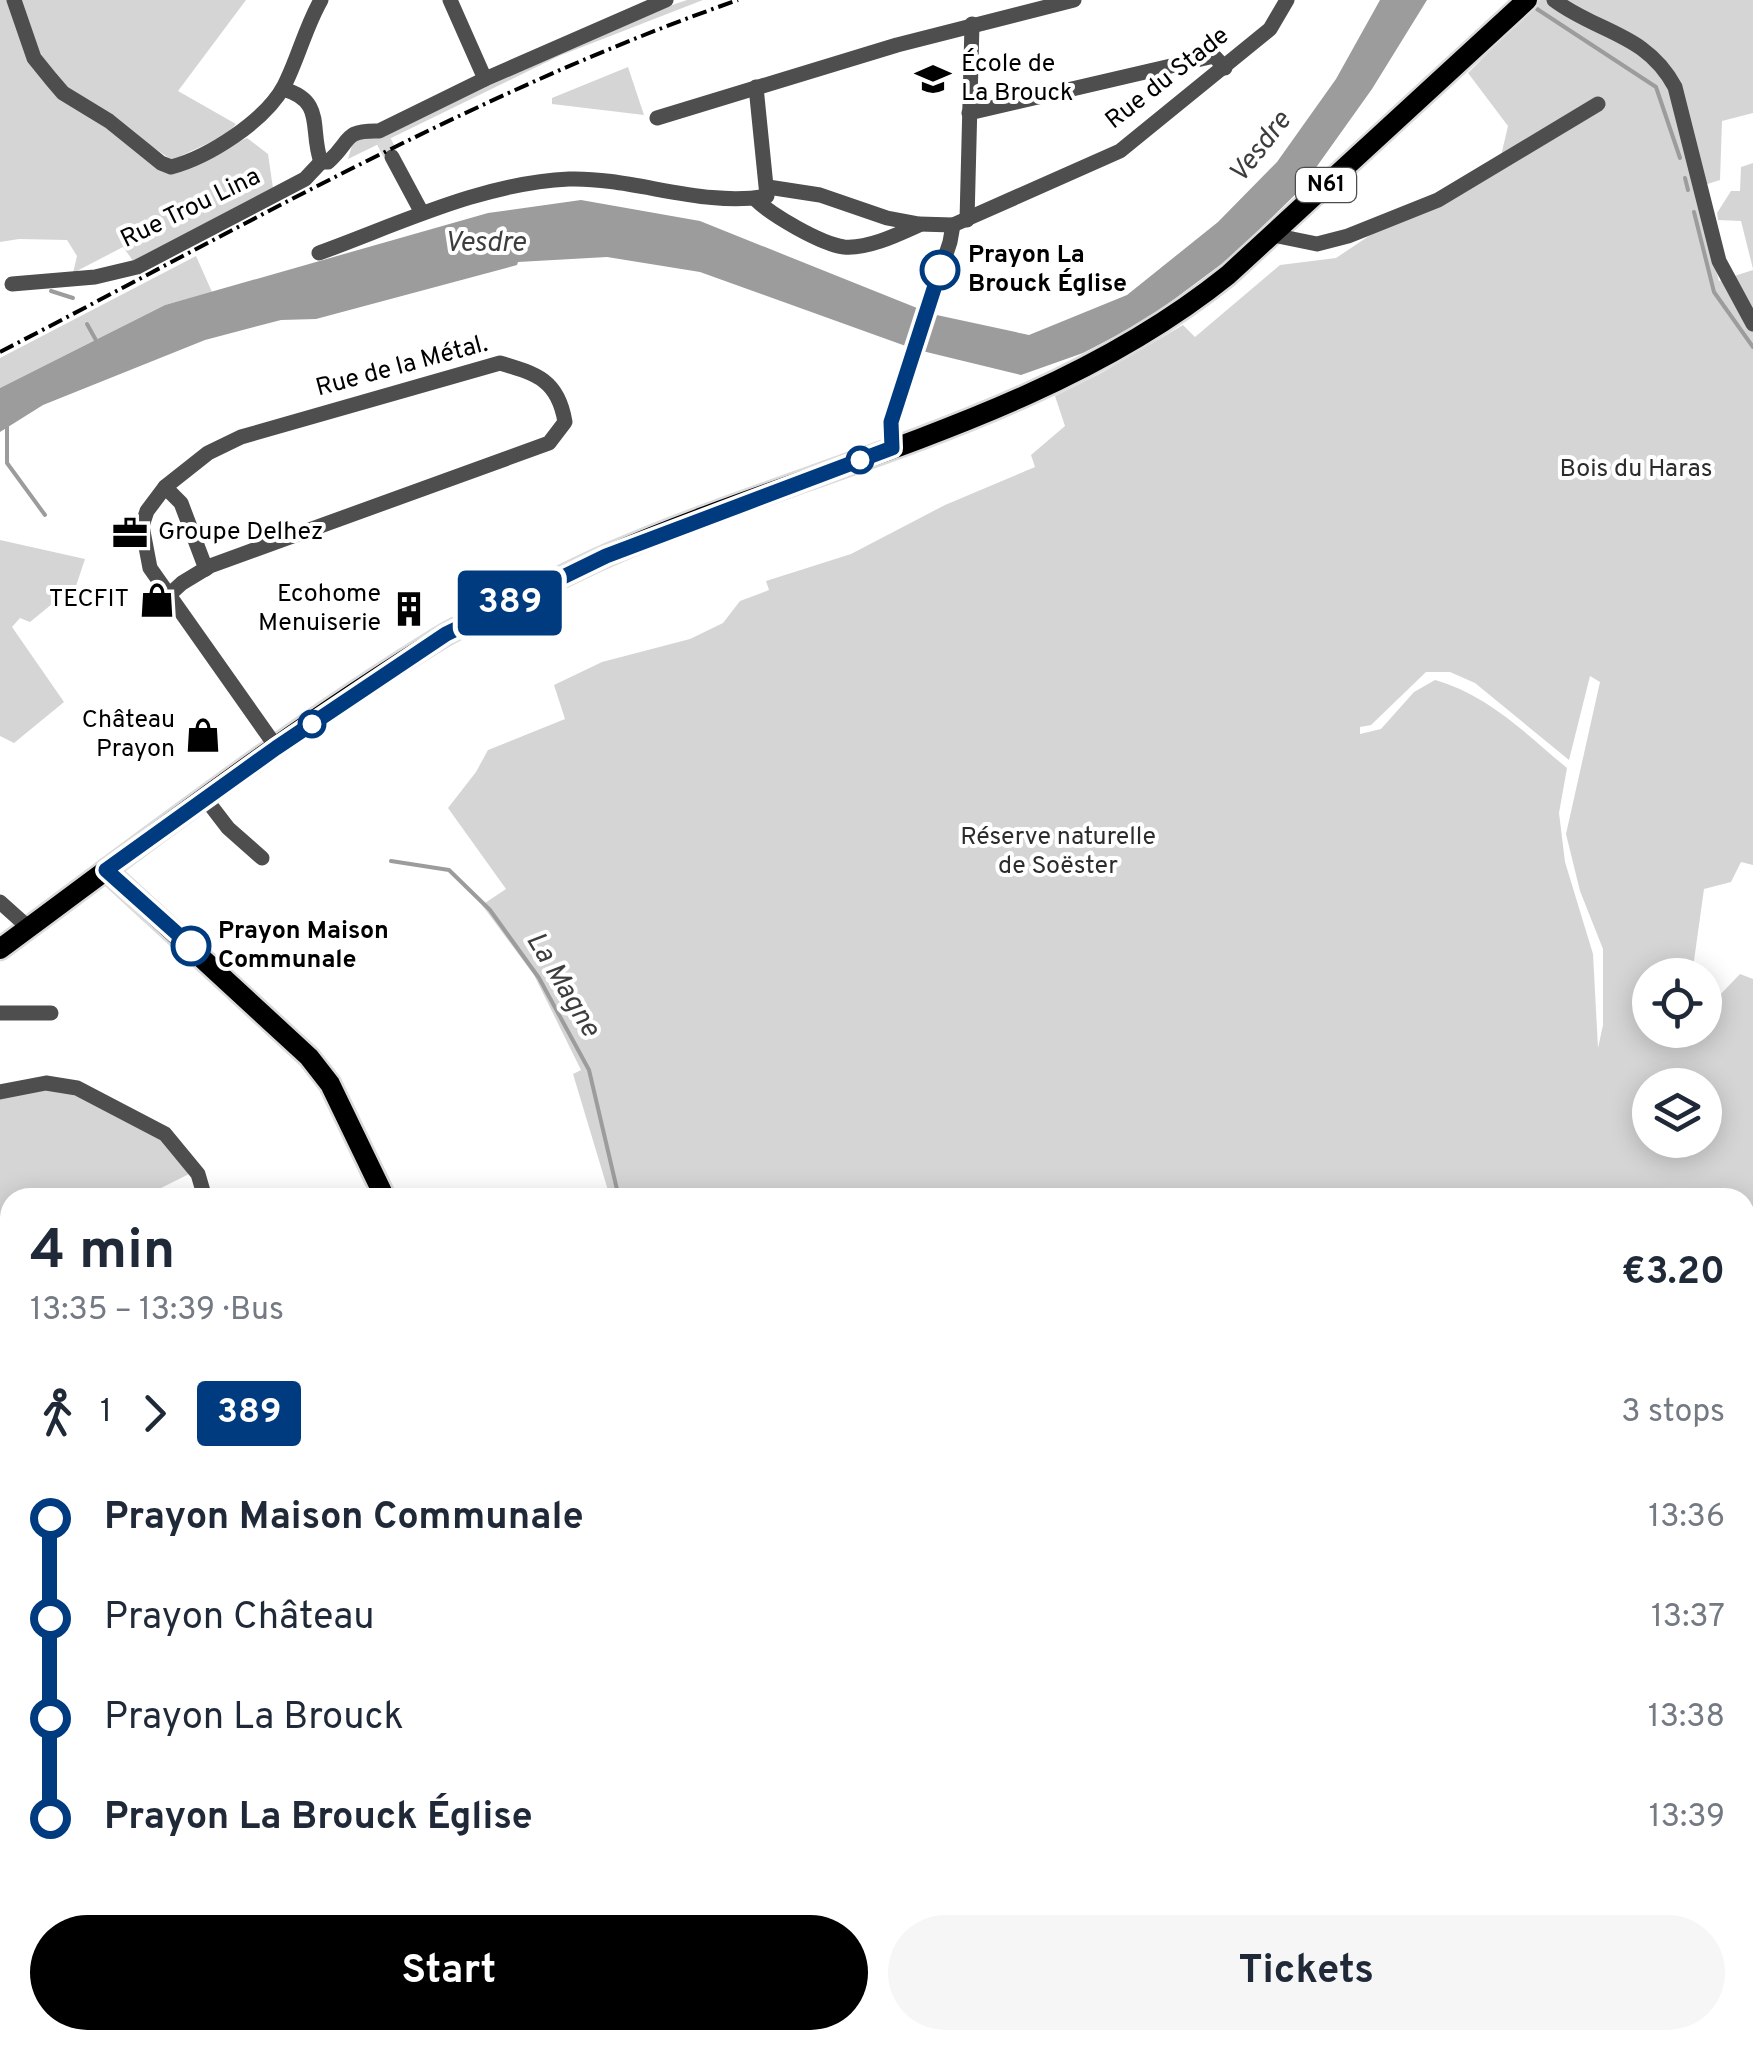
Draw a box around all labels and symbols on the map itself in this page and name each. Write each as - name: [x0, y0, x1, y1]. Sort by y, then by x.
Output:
- street label: Rue du Stade: [1100, 21, 1236, 137]
- place label: École de La Brouck: [961, 48, 1073, 110]
- school or university icon: École de La Brouck: [914, 60, 952, 98]
- water label: Vesdre: [1222, 104, 1301, 191]
- street label: Rue Trou Lina: [116, 161, 266, 257]
- road number: N61: [1296, 168, 1356, 202]
- water label: Vesdre: [444, 226, 526, 262]
- place label: Prayon La Brouck Église: [968, 240, 1127, 301]
- marker: Prayon La Brouck Église: [921, 251, 959, 289]
- street label: Rue de la Métal.: [313, 329, 491, 405]
- unlabelled marker: [847, 447, 873, 473]
- park label: Bois du Haras: [1560, 454, 1712, 486]
- office icon: Groupe Delhez: [111, 514, 149, 552]
- place label: Groupe Delhez: [158, 517, 323, 549]
- line badge: 389: [452, 570, 568, 636]
- place label: Ecohome Menuiserie: [258, 579, 381, 640]
- shop icon: TECFIT: [138, 581, 176, 619]
- place label: TECFIT: [49, 584, 129, 616]
- building icon: Ecohome Menuiserie: [390, 590, 428, 628]
- place label: Château Prayon: [82, 705, 175, 766]
- unlabelled marker: [299, 711, 325, 737]
- shop icon: Château Prayon: [184, 716, 222, 754]
- park label: Réserve naturelle de Soëster: [960, 822, 1156, 883]
- place label: Prayon Maison Communale: [218, 916, 389, 977]
- water label: La Magne: [517, 926, 608, 1045]
- marker: Prayon Maison Communale: [172, 927, 210, 965]

